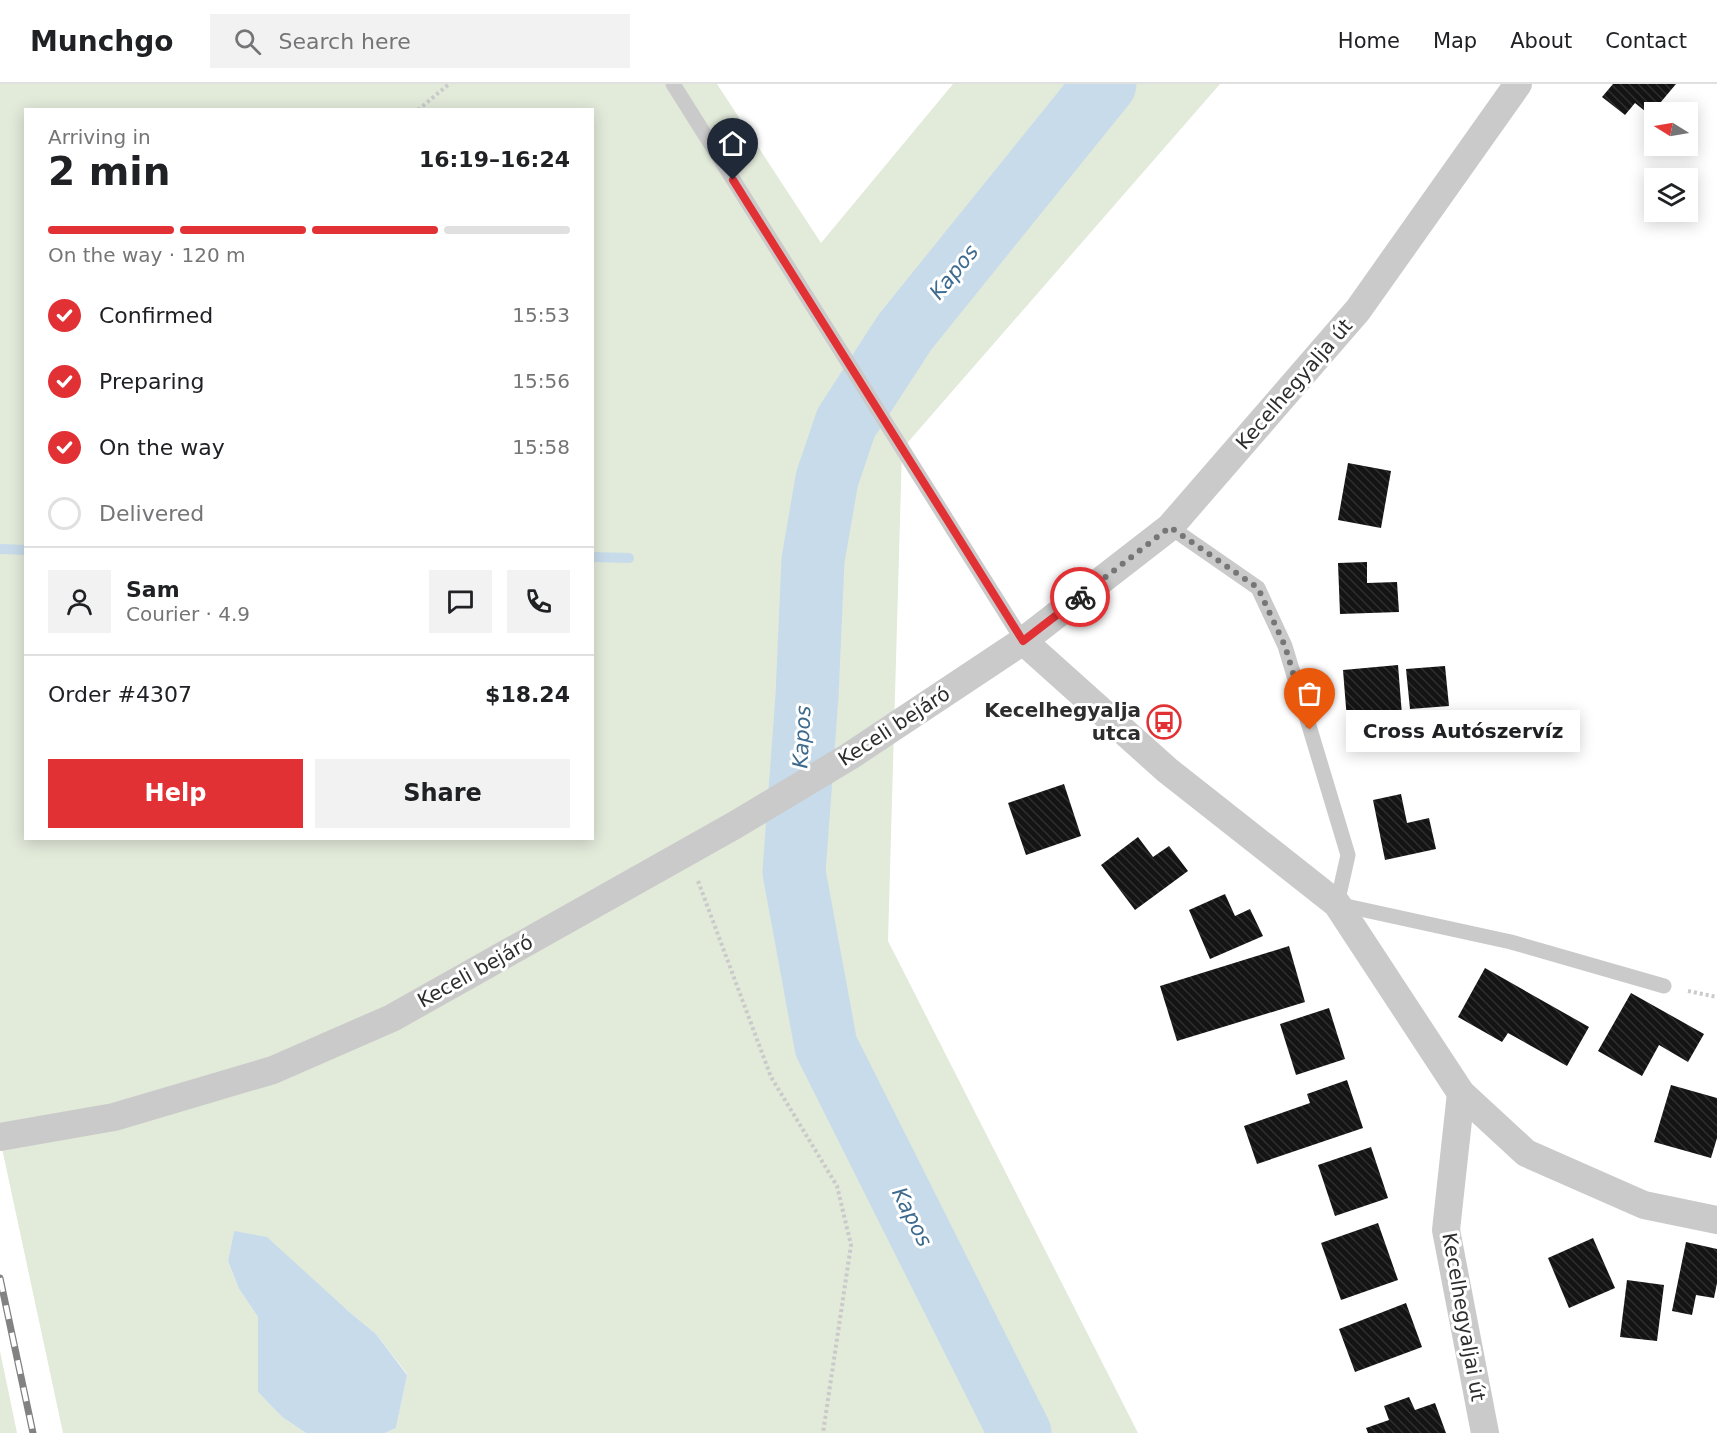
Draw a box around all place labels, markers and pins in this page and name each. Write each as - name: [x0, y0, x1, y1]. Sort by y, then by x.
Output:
- pin: [707, 118, 758, 180]
- pin: [1284, 668, 1335, 730]
- place label: Kecelhegyalja utca: [984, 698, 1141, 745]
- bus stop icon: Kecelhegyalja utca: [1146, 704, 1182, 740]
- callout: Cross Autószervíz: [1346, 709, 1580, 751]

